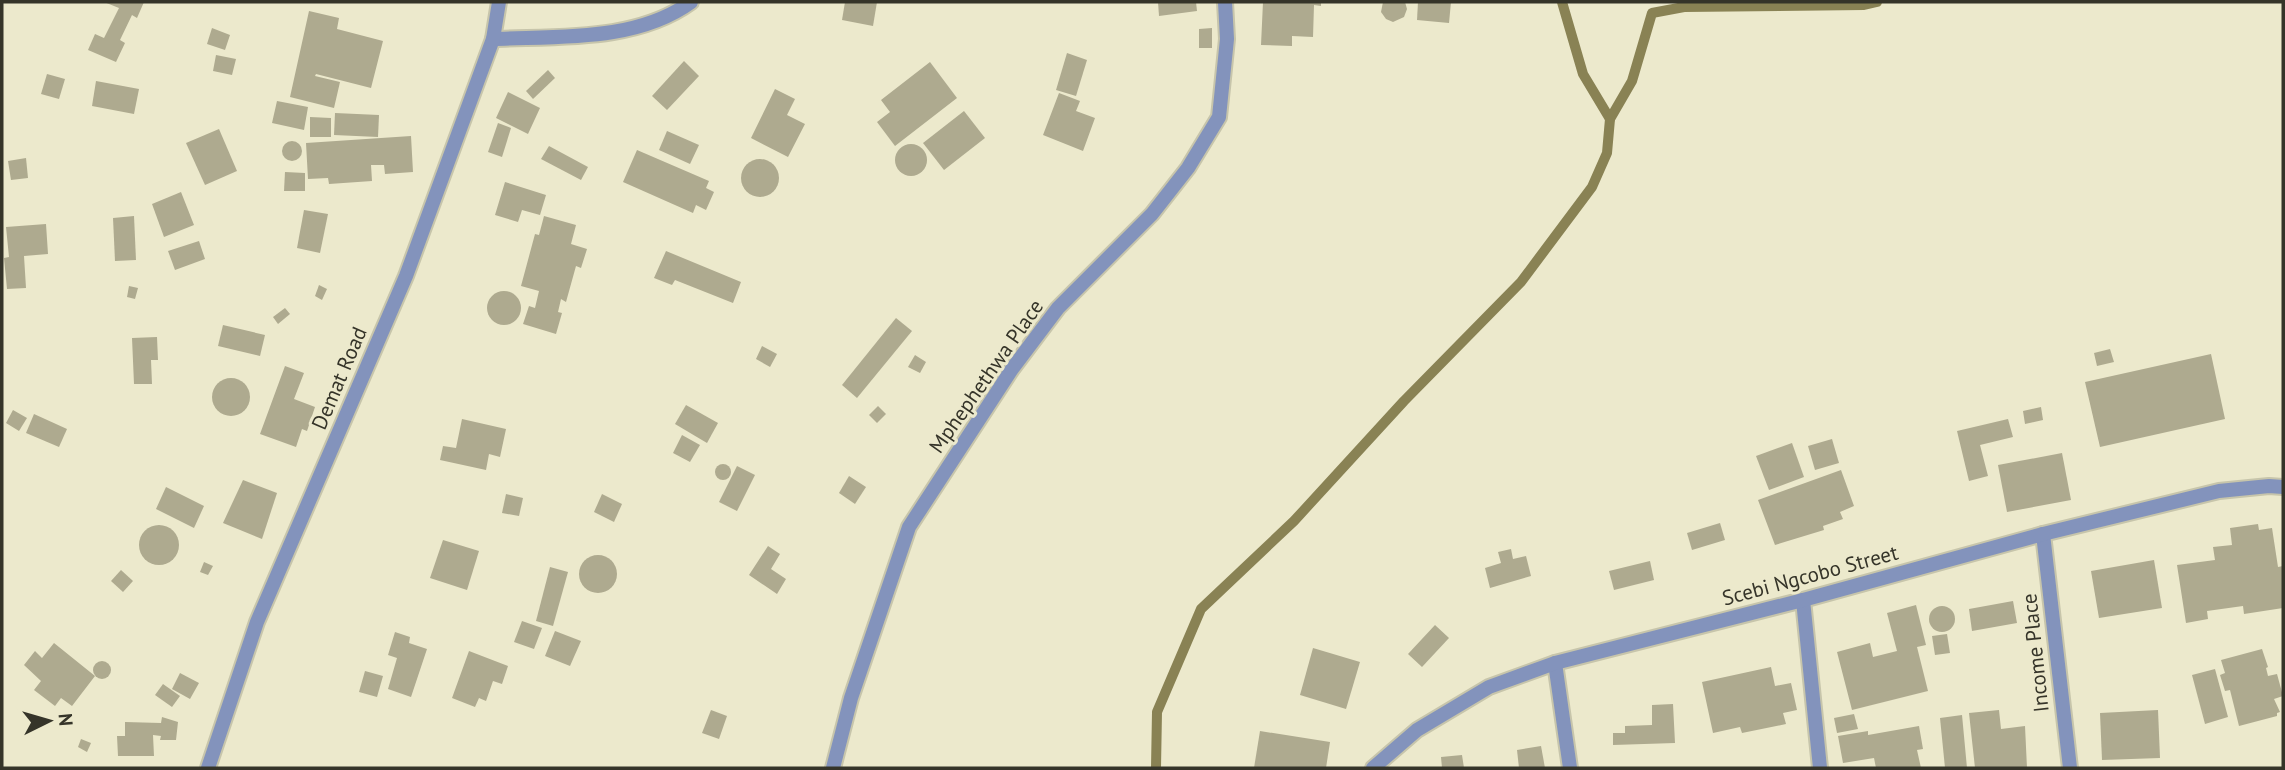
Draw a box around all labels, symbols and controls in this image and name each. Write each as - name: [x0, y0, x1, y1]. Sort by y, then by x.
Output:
- street label: Mphephethwa Place: [923, 294, 1049, 458]
- street label: Demat Road: [305, 323, 373, 433]
- street label: Scebi Ngcobo Street: [1719, 539, 1901, 611]
- street label: Income Place: [2015, 592, 2055, 714]
- north arrow: [14, 686, 84, 756]
- text: N: [53, 712, 78, 727]

